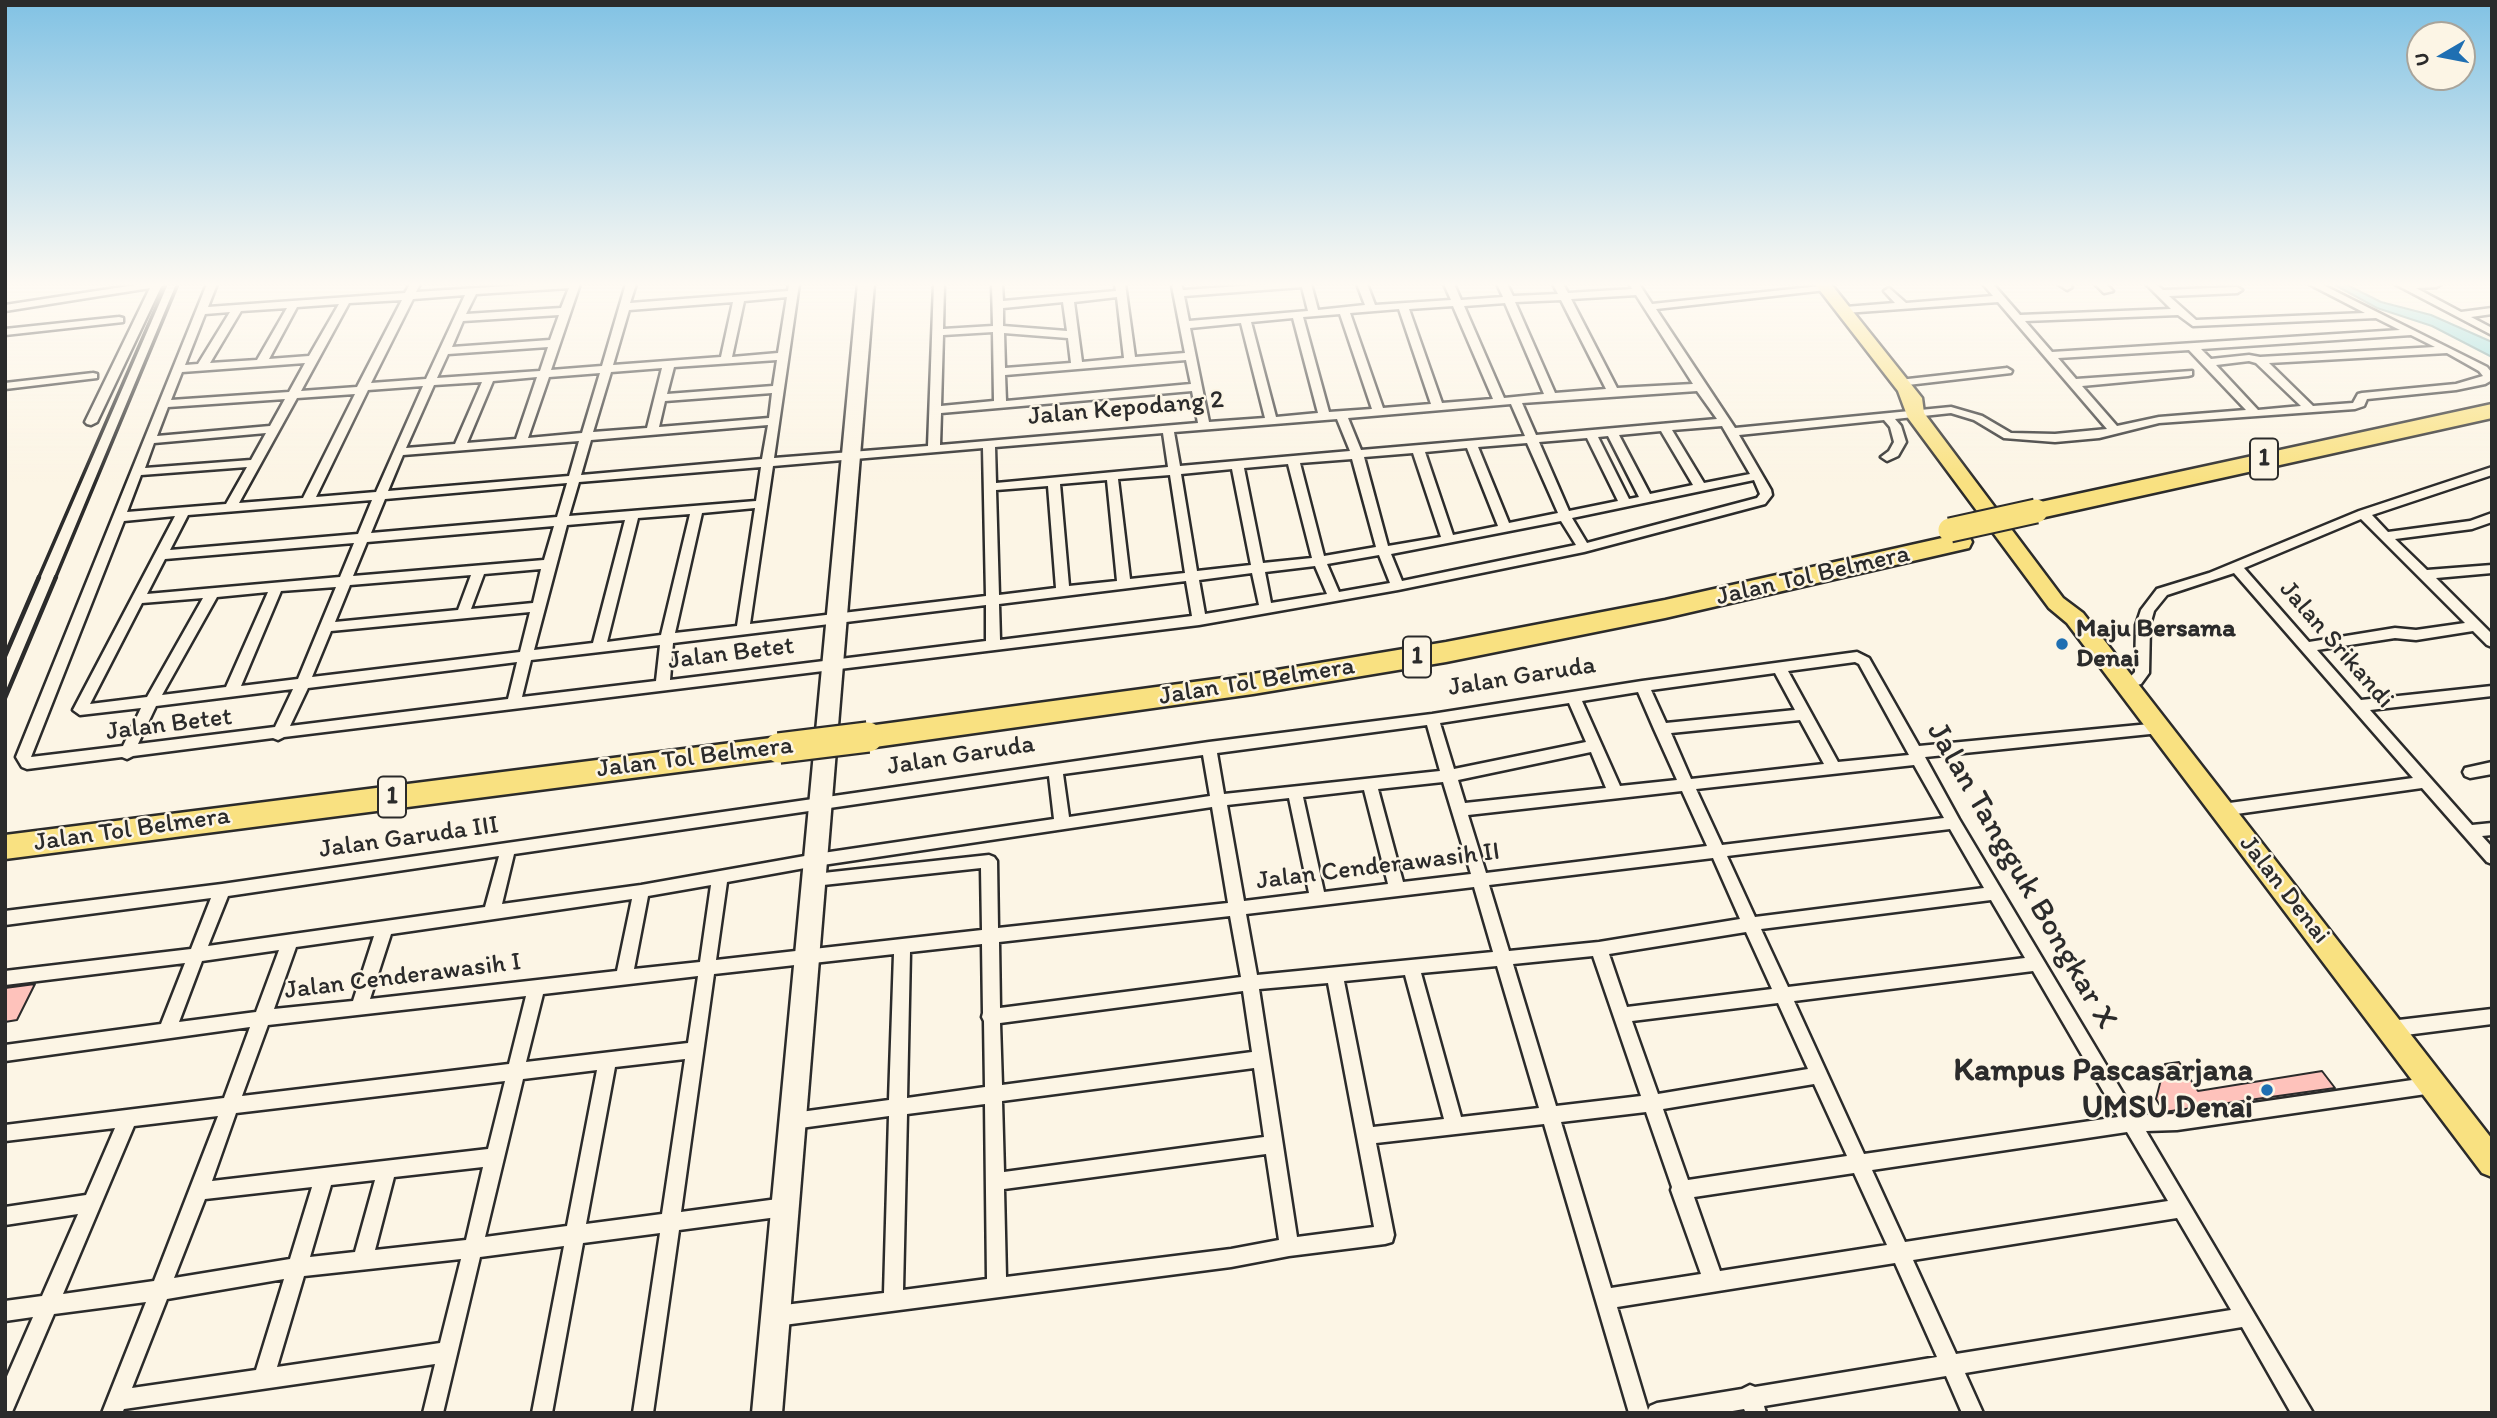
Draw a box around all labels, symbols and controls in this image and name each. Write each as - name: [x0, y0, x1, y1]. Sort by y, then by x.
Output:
- north arrow: [2406, 21, 2476, 91]
- text: U: [2409, 51, 2434, 68]
- street label: Jalan Kepodang 2: [1027, 385, 1225, 433]
- road number: 1: [2250, 438, 2278, 480]
- street label: Jalan Tol Belmera: [1713, 539, 1913, 613]
- street label: Jalan Srikandi: [2272, 575, 2400, 715]
- place label: Maju Bersama Denai: [2076, 613, 2236, 674]
- street label: Jalan Betet: [666, 631, 796, 677]
- road number: 1: [1403, 636, 1431, 678]
- marker: Maju Bersama Denai: [2054, 636, 2070, 652]
- street label: Jalan Garuda: [1446, 650, 1598, 704]
- street label: Jalan Tol Belmera: [1157, 651, 1357, 713]
- street label: Jalan Betet: [104, 702, 234, 748]
- street label: Jalan Tangguk Bongkar X: [1917, 716, 2125, 1036]
- street label: Jalan Garuda: [885, 729, 1037, 783]
- street label: Jalan Tol Belmera: [595, 730, 795, 786]
- road number: 1: [378, 776, 406, 818]
- street label: Jalan Tol Belmera: [32, 801, 232, 859]
- street label: Jalan Garuda III: [317, 810, 501, 866]
- street label: Jalan Denai: [2232, 829, 2336, 951]
- street label: Jalan Cenderawasih II: [1255, 837, 1501, 897]
- street label: Jalan Cenderawasih I: [283, 947, 523, 1007]
- place label: Kampus Pascasarjana UMSU Denai: [1953, 1053, 2253, 1128]
- marker: Kampus Pascasarjana UMSU Denai: [2259, 1082, 2275, 1098]

